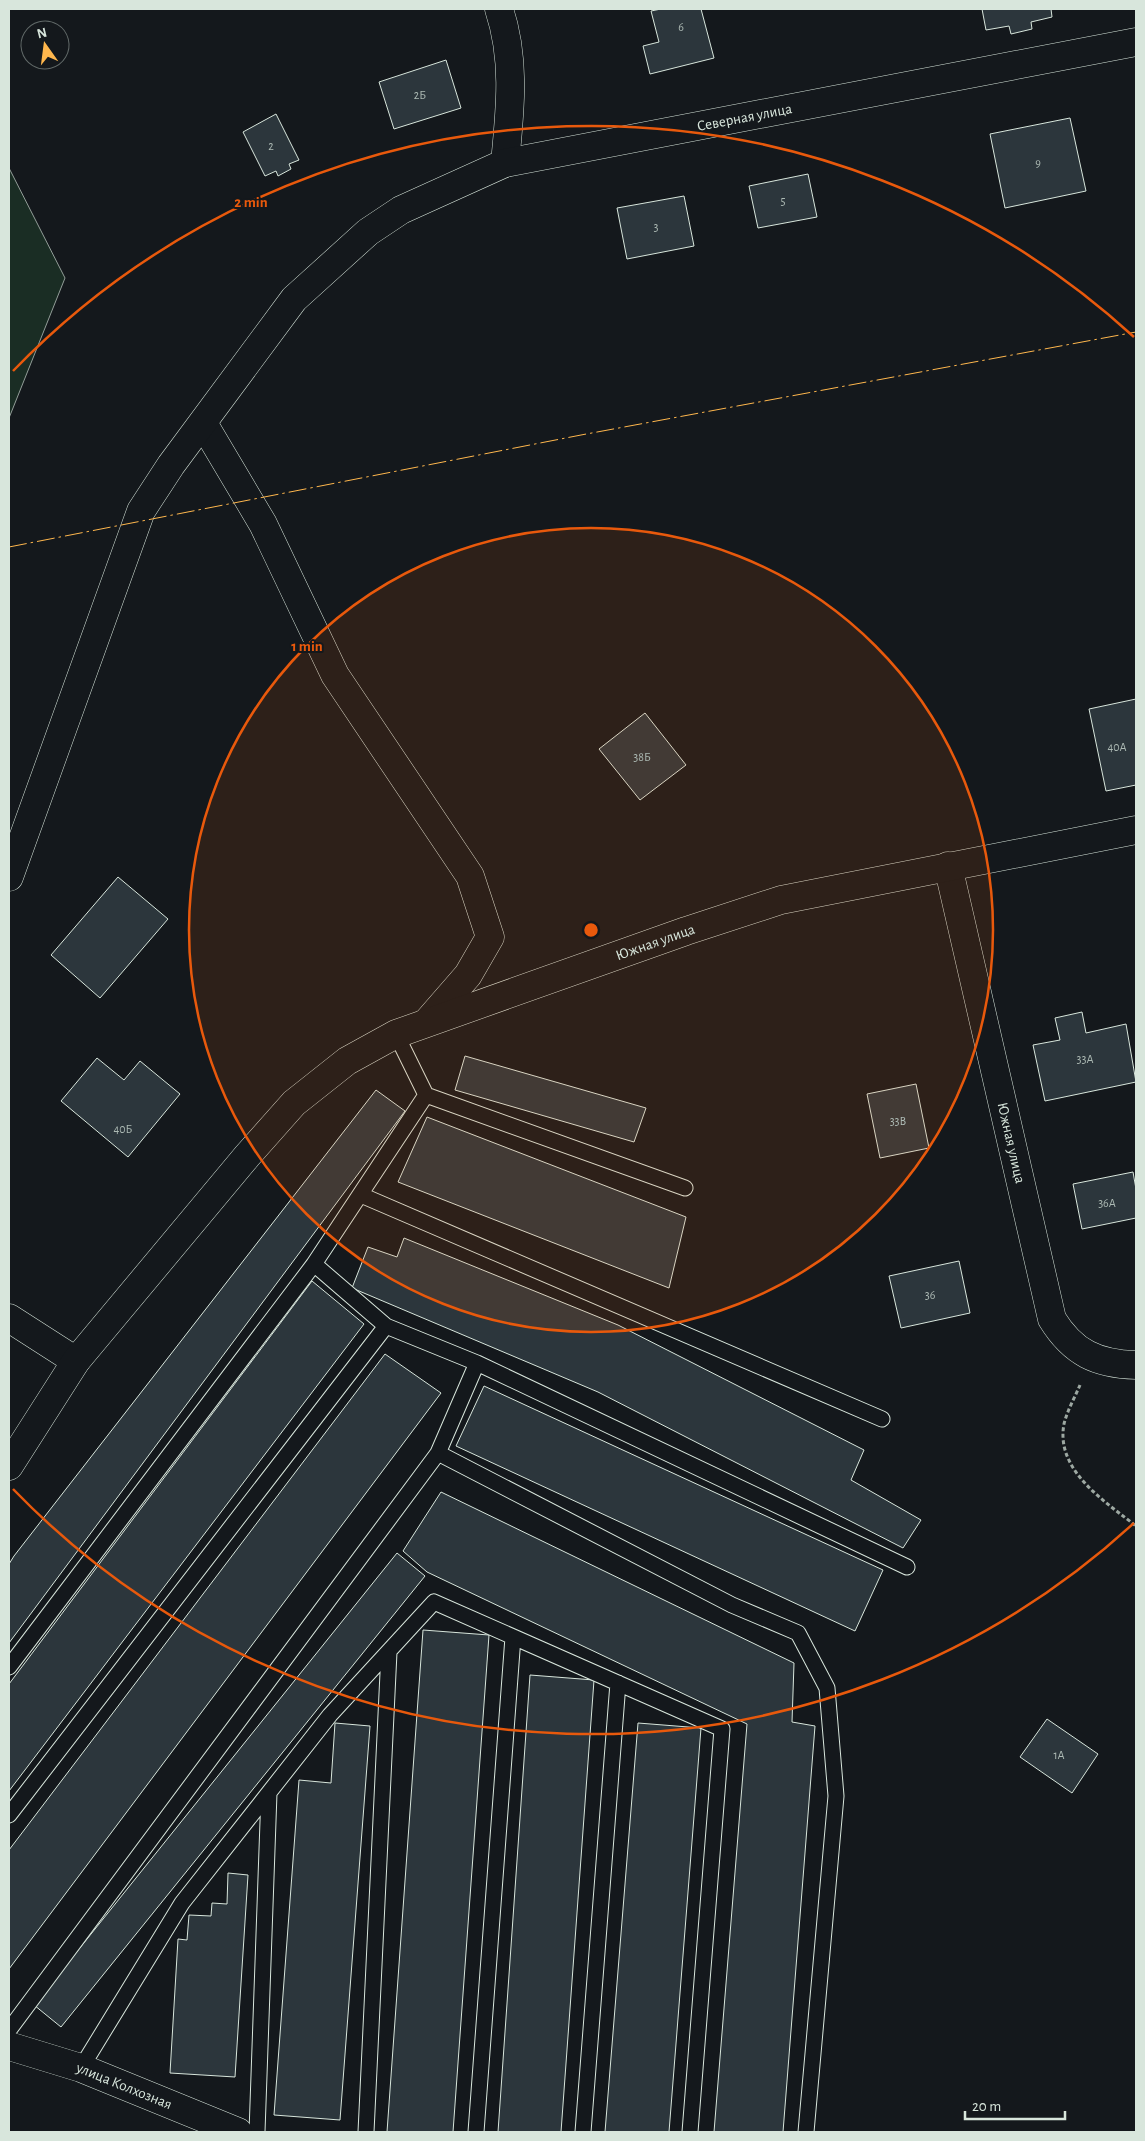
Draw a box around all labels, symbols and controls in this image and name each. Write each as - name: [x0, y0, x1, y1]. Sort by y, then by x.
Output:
- north arrow: [20, 20, 70, 70]
- house number: 6: [678, 21, 684, 33]
- text: N: [36, 25, 49, 41]
- house number: 2Б: [414, 89, 426, 101]
- street label: Северная улица: [696, 101, 793, 134]
- house number: 2: [268, 140, 274, 152]
- house number: 9: [1035, 157, 1041, 169]
- text: 2 min: [234, 195, 268, 210]
- house number: 5: [780, 195, 786, 207]
- house number: 3: [654, 221, 659, 233]
- text: 1 min: [291, 639, 323, 654]
- house number: 40А: [1107, 741, 1127, 753]
- house number: 38Б: [633, 751, 651, 763]
- centre of rings: [582, 921, 600, 939]
- street label: Южная улица: [614, 921, 697, 963]
- house number: 33А: [1077, 1053, 1093, 1065]
- street label: Южная улица: [995, 1101, 1028, 1185]
- house number: 33В: [890, 1115, 907, 1127]
- house number: 40Б: [114, 1123, 133, 1135]
- house number: 36А: [1098, 1197, 1116, 1209]
- house number: 36: [925, 1289, 936, 1301]
- house number: 1А: [1053, 1749, 1065, 1761]
- street label: улица Колхозная: [74, 2059, 174, 2112]
- scale bar: [965, 2088, 1065, 2120]
- text: 20 m: [972, 2099, 1001, 2114]

